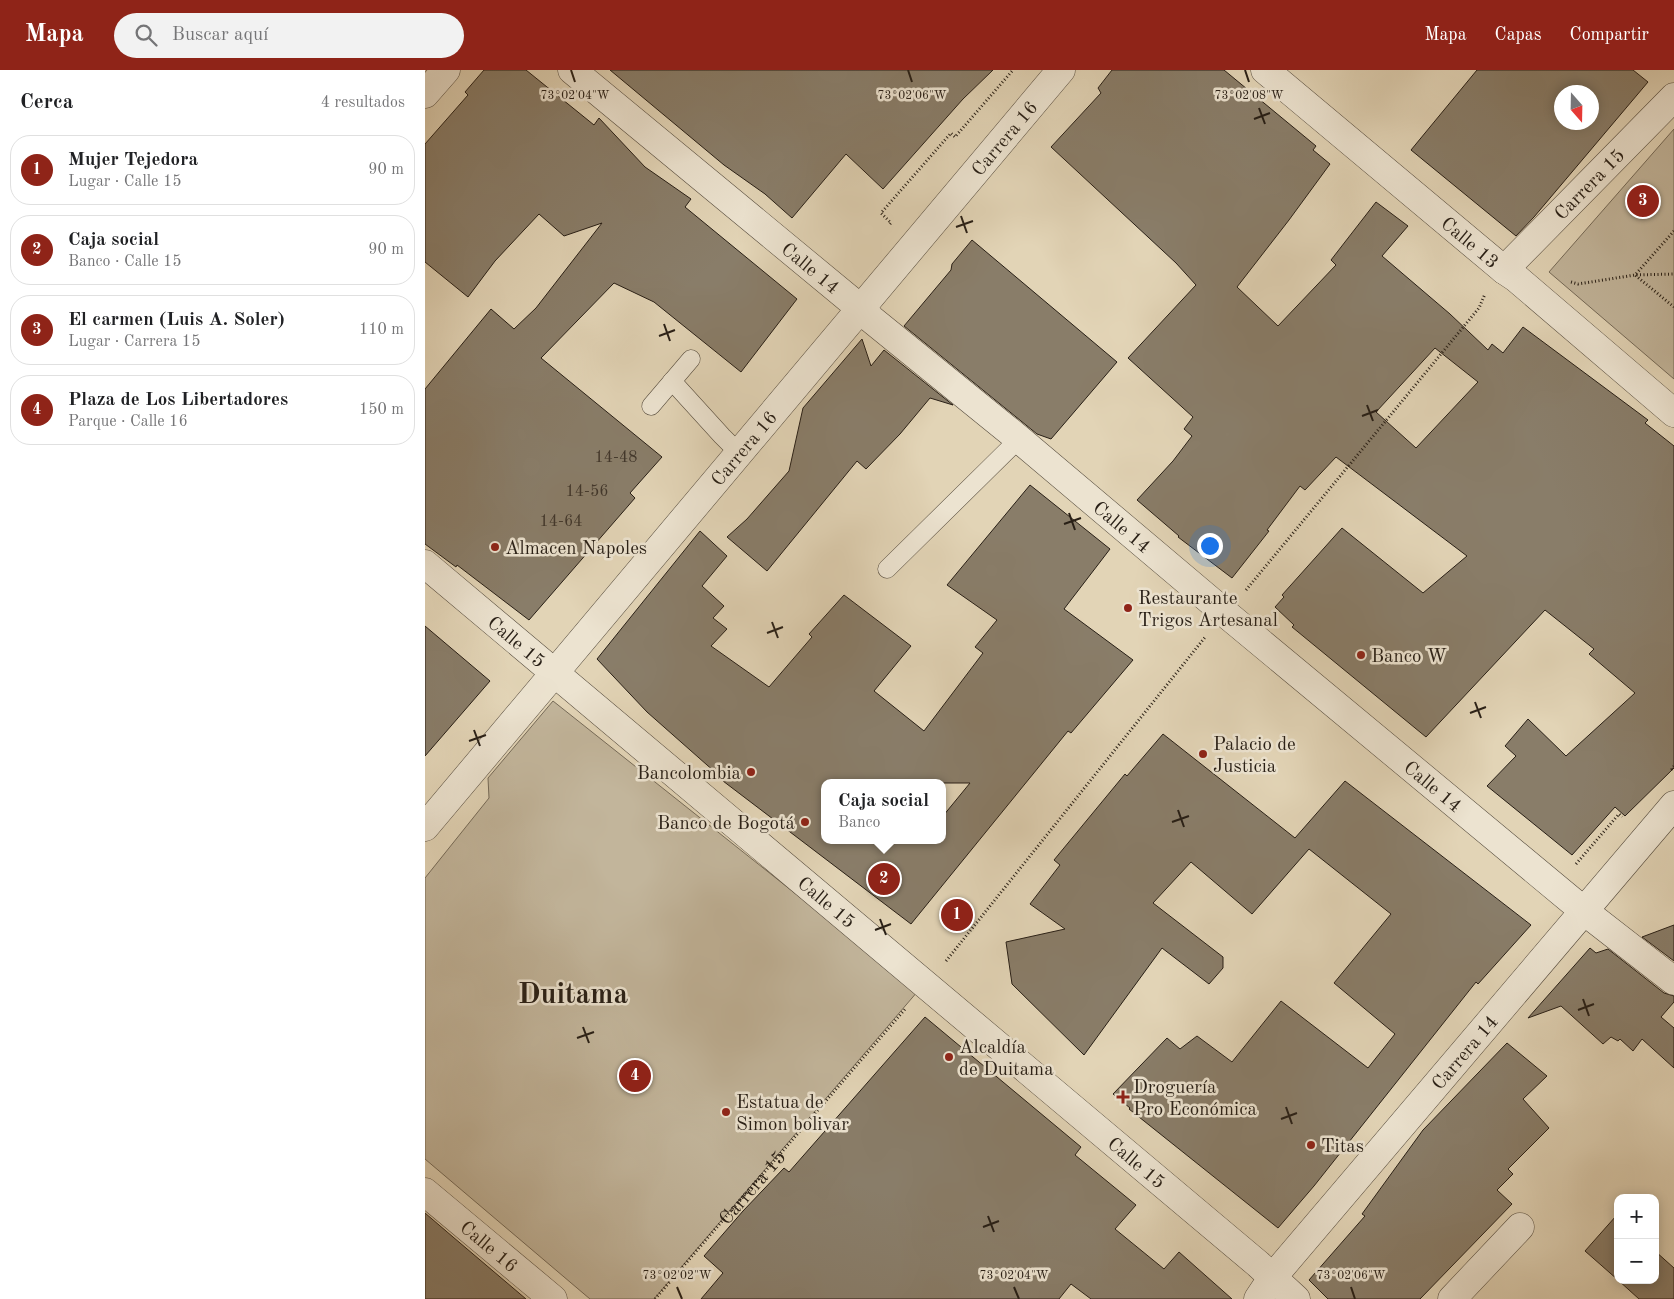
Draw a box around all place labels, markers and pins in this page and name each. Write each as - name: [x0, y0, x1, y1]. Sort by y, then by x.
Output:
- pin: 3: [1627, 182, 1659, 220]
- place label: Almacen Napoles: [505, 540, 647, 559]
- marker: Almacen Napoles: [489, 541, 501, 553]
- place label: Restaurante Trigos Artesanal: [1138, 590, 1278, 631]
- marker: Restaurante Trigos Artesanal: [1122, 602, 1134, 614]
- place label: Banco W: [1371, 648, 1447, 667]
- marker: Banco W: [1355, 649, 1367, 661]
- place label: Palacio de Justicia: [1213, 736, 1296, 777]
- marker: Palacio de Justicia: [1197, 748, 1209, 760]
- place label: Bancolombia: [637, 765, 742, 784]
- marker: Bancolombia: [745, 766, 757, 778]
- place label: Banco de Bogotá: [657, 815, 796, 834]
- marker: Banco de Bogotá: [799, 816, 811, 828]
- pin: 2: [868, 860, 900, 898]
- pin: 1: [941, 896, 973, 934]
- place label: Alcaldía de Duitama: [959, 1039, 1054, 1080]
- marker: Alcaldía de Duitama: [943, 1051, 955, 1063]
- pin: 4: [619, 1057, 651, 1095]
- place label: Droguería Pro Económica: [1133, 1079, 1257, 1120]
- marker: Droguería Pro Económica: [1117, 1091, 1129, 1103]
- place label: Estatua de Simon bolivar: [736, 1094, 849, 1135]
- marker: Estatua de Simon bolivar: [720, 1106, 732, 1118]
- place label: Titas: [1321, 1138, 1364, 1157]
- marker: Titas: [1305, 1139, 1317, 1151]

